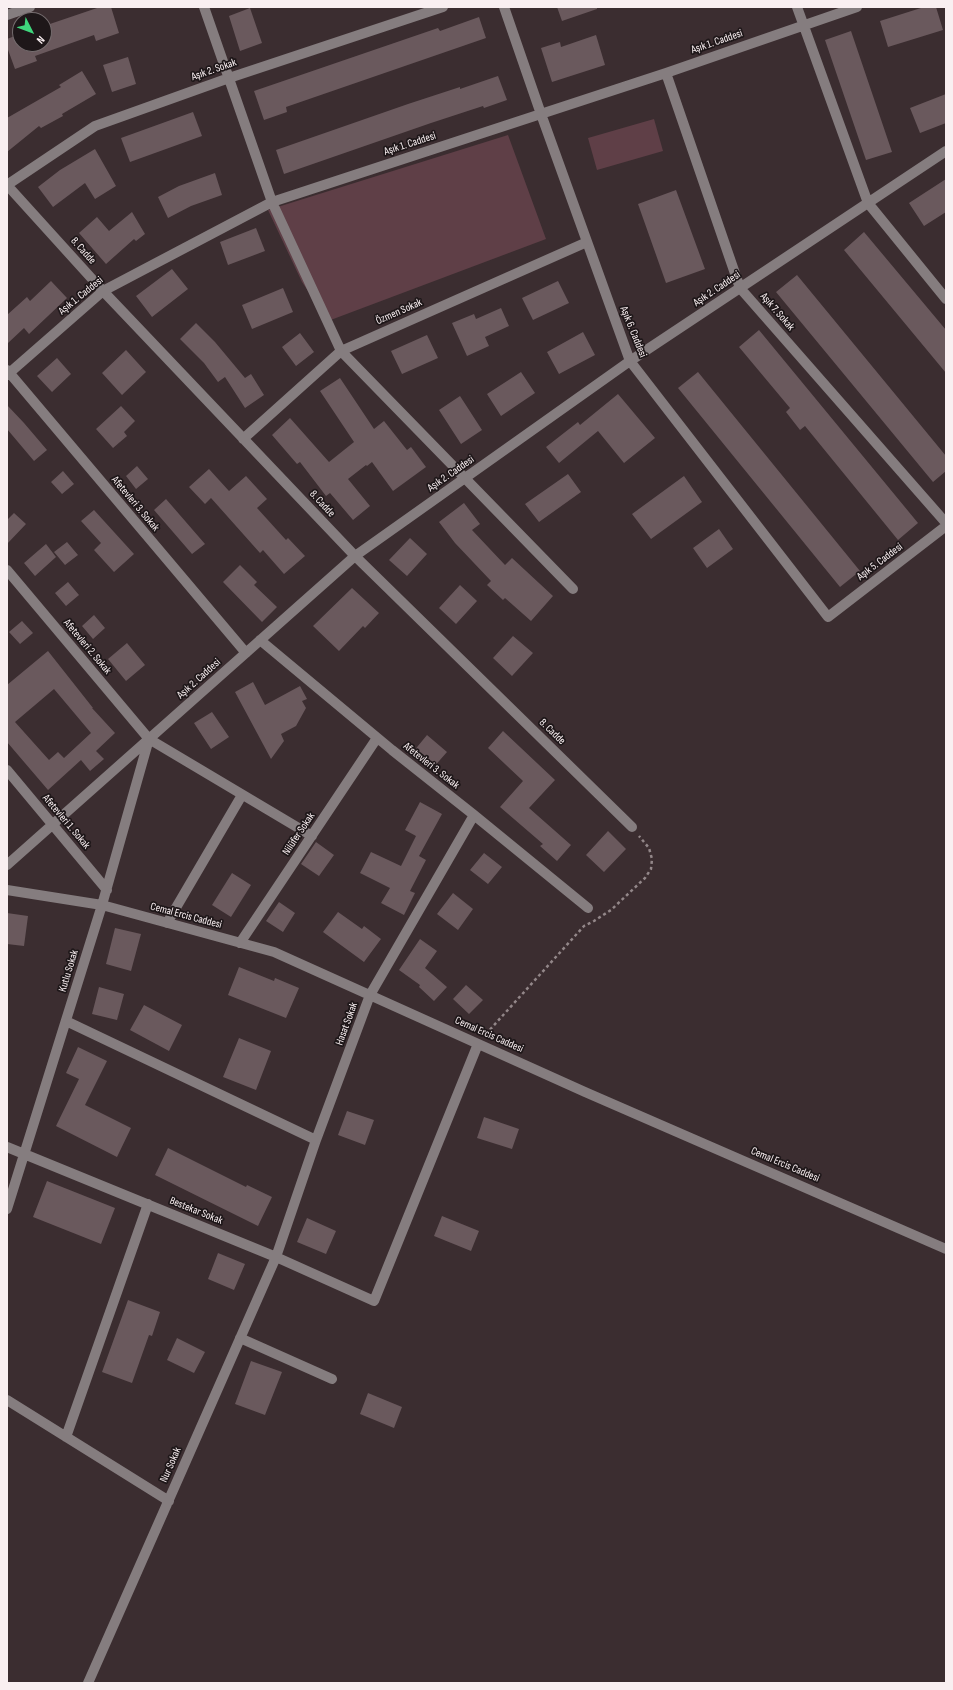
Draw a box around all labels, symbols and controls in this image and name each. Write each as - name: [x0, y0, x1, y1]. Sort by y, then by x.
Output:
- north arrow: [12, 12, 52, 52]
- street label: Aşık 1. Caddesi: [689, 27, 745, 57]
- text: N: [34, 33, 47, 46]
- street label: Aşık 2. Sokak: [190, 56, 238, 84]
- street label: Aşık 1. Caddesi: [382, 129, 438, 159]
- street label: 8. Cadde: [68, 235, 98, 267]
- street label: Aşık 2. Caddesi: [691, 268, 743, 310]
- street label: Aşık 1. Caddesi: [56, 274, 106, 318]
- street label: Aşık 7. Sokak: [757, 290, 797, 334]
- street label: Özmen Sokak: [374, 296, 424, 328]
- street label: Aşık 6. Caddesi: [617, 304, 649, 360]
- street label: Aşık 2. Caddesi: [425, 453, 477, 495]
- street label: Afetevleri 3. Sokak: [108, 474, 162, 534]
- street label: 8. Cadde: [306, 488, 338, 520]
- street label: Aşık 5. Caddesi: [855, 541, 905, 583]
- street label: Afetevleri 2. Sokak: [60, 617, 114, 677]
- street label: Aşık 2. Caddesi: [175, 656, 223, 702]
- street label: 8. Cadde: [536, 716, 568, 748]
- street label: Afetevleri 3. Sokak: [400, 740, 462, 792]
- street label: Afetevleri 1. Sokak: [39, 792, 93, 852]
- street label: Nilüfer Sokak: [280, 810, 318, 858]
- street label: Cemal Ercis Caddesi: [149, 900, 223, 932]
- street label: Kutlu Sokak: [56, 948, 82, 994]
- street label: Hasat Sokak: [333, 1001, 361, 1047]
- street label: Cemal Ercis Caddesi: [453, 1014, 525, 1056]
- street label: Cemal Ercis Caddesi: [749, 1145, 821, 1185]
- street label: Bestekar Sokak: [167, 1194, 225, 1228]
- street label: Nur Sokak: [157, 1445, 185, 1485]

